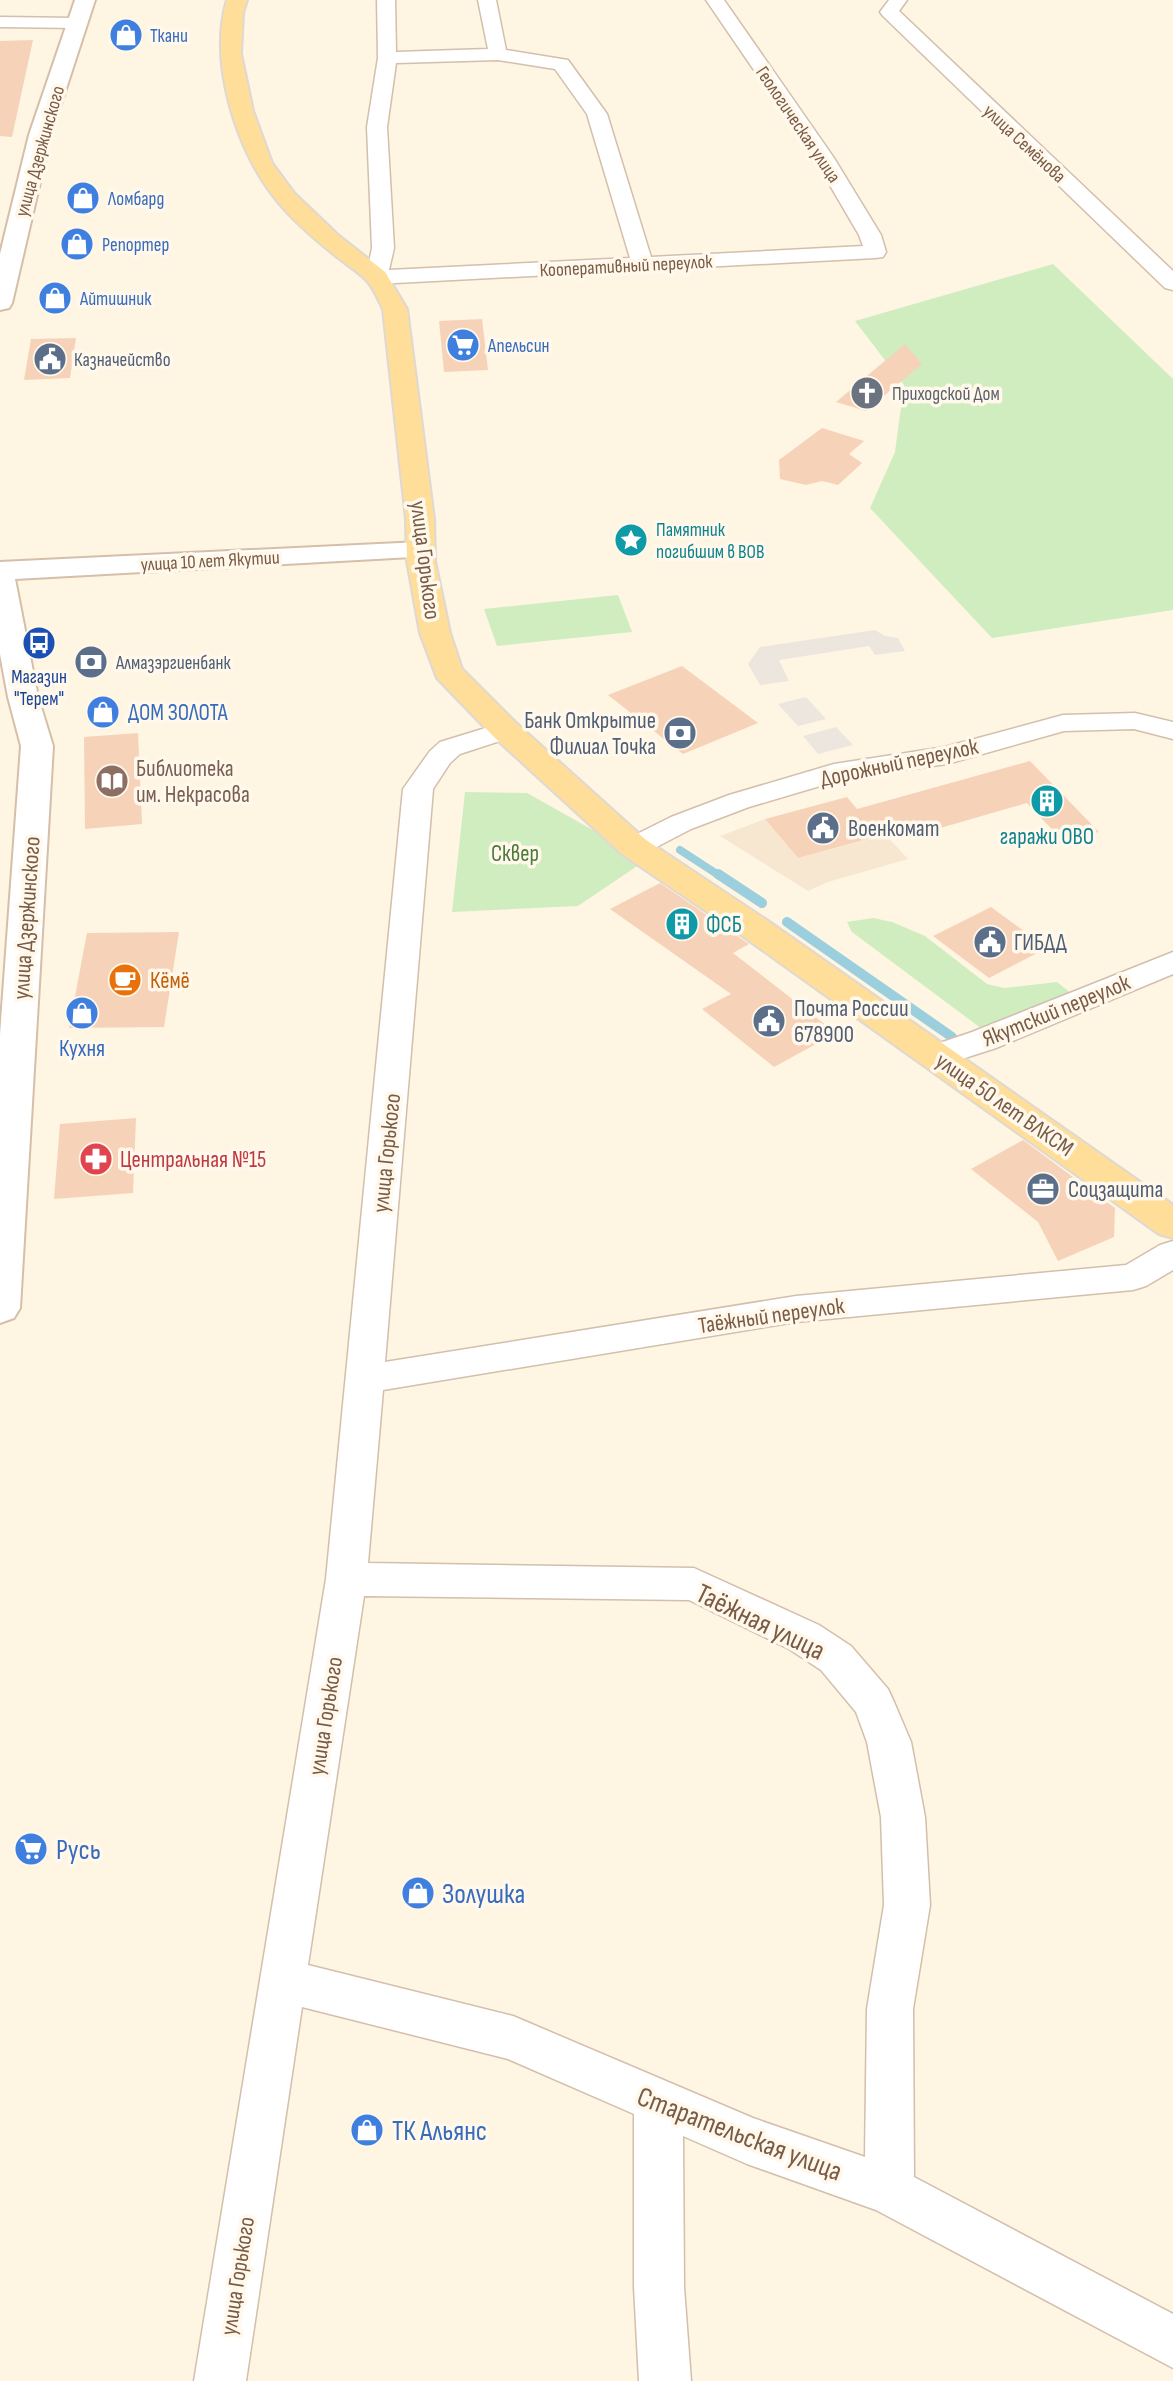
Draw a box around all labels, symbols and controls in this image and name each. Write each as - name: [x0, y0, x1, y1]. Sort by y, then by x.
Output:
- shop icon: Ткани: [107, 16, 145, 54]
- place label: Ткани: [150, 25, 188, 48]
- street label: Геологическая улица: [750, 62, 845, 187]
- street label: улица Дзержинского: [11, 83, 70, 219]
- street label: улица Семёнова: [978, 100, 1070, 188]
- shop icon: Ломбард: [64, 179, 102, 217]
- place label: Ломбард: [107, 188, 164, 211]
- shop icon: Репортер: [58, 225, 96, 263]
- place label: Репортер: [102, 234, 169, 257]
- street label: Кооперативный переулок: [539, 250, 714, 283]
- shop icon: Айтишник: [36, 279, 74, 317]
- place label: Айтишник: [79, 288, 152, 311]
- supermarket icon: Апельсин: [444, 326, 482, 364]
- place label: Апельсин: [487, 335, 550, 358]
- public building icon: Казначейство: [31, 340, 69, 378]
- place label: Казначейство: [74, 349, 171, 372]
- church icon: Приходской Дом: [848, 374, 886, 412]
- place label: Приходской Дом: [892, 383, 1000, 406]
- street label: улица Горького: [404, 499, 446, 621]
- place label: Памятник погибшим в ВОВ: [656, 519, 764, 564]
- place icon: Памятник погибшим в ВОВ: [612, 521, 650, 559]
- street label: улица 10 лет Якутии: [140, 546, 280, 577]
- bus stop icon: Магазин "Терем": [20, 624, 58, 662]
- bank icon: Алмазэргиенбанк: [72, 643, 110, 681]
- place label: Алмазэргиенбанк: [115, 652, 231, 675]
- place label: Магазин "Терем": [11, 666, 67, 711]
- shop icon: ДОМ ЗОЛОТА: [84, 693, 122, 731]
- place label: ДОМ ЗОЛОТА: [128, 699, 228, 727]
- place label: Банк Открытие Филиал Точка: [524, 707, 656, 761]
- bank icon: Банк Открытие Филиал Точка: [661, 714, 699, 752]
- street label: Дорожный переулок: [818, 732, 981, 793]
- place label: Библиотека им. Некрасова: [136, 755, 250, 809]
- library icon: Библиотека им. Некрасова: [93, 762, 131, 800]
- building icon: гаражи ОВО: [1028, 782, 1066, 820]
- public building icon: Военкомат: [804, 809, 842, 847]
- place label: Военкомат: [848, 815, 939, 843]
- place label: гаражи ОВО: [1000, 823, 1094, 851]
- street label: улица Дзержинского: [7, 836, 47, 1001]
- park label: Сквер: [491, 840, 539, 868]
- building icon: ФСБ: [663, 905, 701, 943]
- place label: ФСБ: [706, 911, 742, 939]
- public building icon: ГИБДД: [971, 923, 1009, 961]
- place label: ГИБДД: [1014, 929, 1067, 957]
- cafe icon: Кёмё: [106, 961, 144, 999]
- place label: Кёмё: [150, 967, 190, 995]
- street label: Якутский переулок: [979, 968, 1135, 1053]
- shop icon: Кухня: [63, 994, 101, 1032]
- place label: Почта России 678900: [794, 995, 909, 1049]
- public building icon: Почта России 678900: [750, 1002, 788, 1040]
- place label: Кухня: [59, 1035, 105, 1063]
- street label: улица 50 лет ВЛКСМ: [930, 1047, 1079, 1163]
- street label: улица Горького: [367, 1092, 407, 1214]
- pharmacy icon: Центральная №15: [77, 1140, 115, 1178]
- place label: Центральная №15: [120, 1146, 266, 1174]
- office icon: Соцзащита: [1024, 1170, 1062, 1208]
- place label: Соцзащита: [1068, 1176, 1163, 1204]
- street label: Таёжный переулок: [696, 1292, 846, 1340]
- street label: Таёжная улица: [691, 1577, 830, 1668]
- street label: улица Горького: [303, 1655, 349, 1777]
- supermarket icon: Русь: [12, 1830, 50, 1868]
- place label: Русь: [56, 1834, 101, 1867]
- shop icon: Золушка: [399, 1874, 437, 1912]
- place label: Золушка: [442, 1878, 525, 1911]
- street label: Старательская улица: [632, 2080, 847, 2189]
- shop icon: ТК Альянс: [348, 2111, 386, 2149]
- place label: ТК Альянс: [392, 2115, 487, 2148]
- street label: улица Горького: [215, 2215, 261, 2337]

